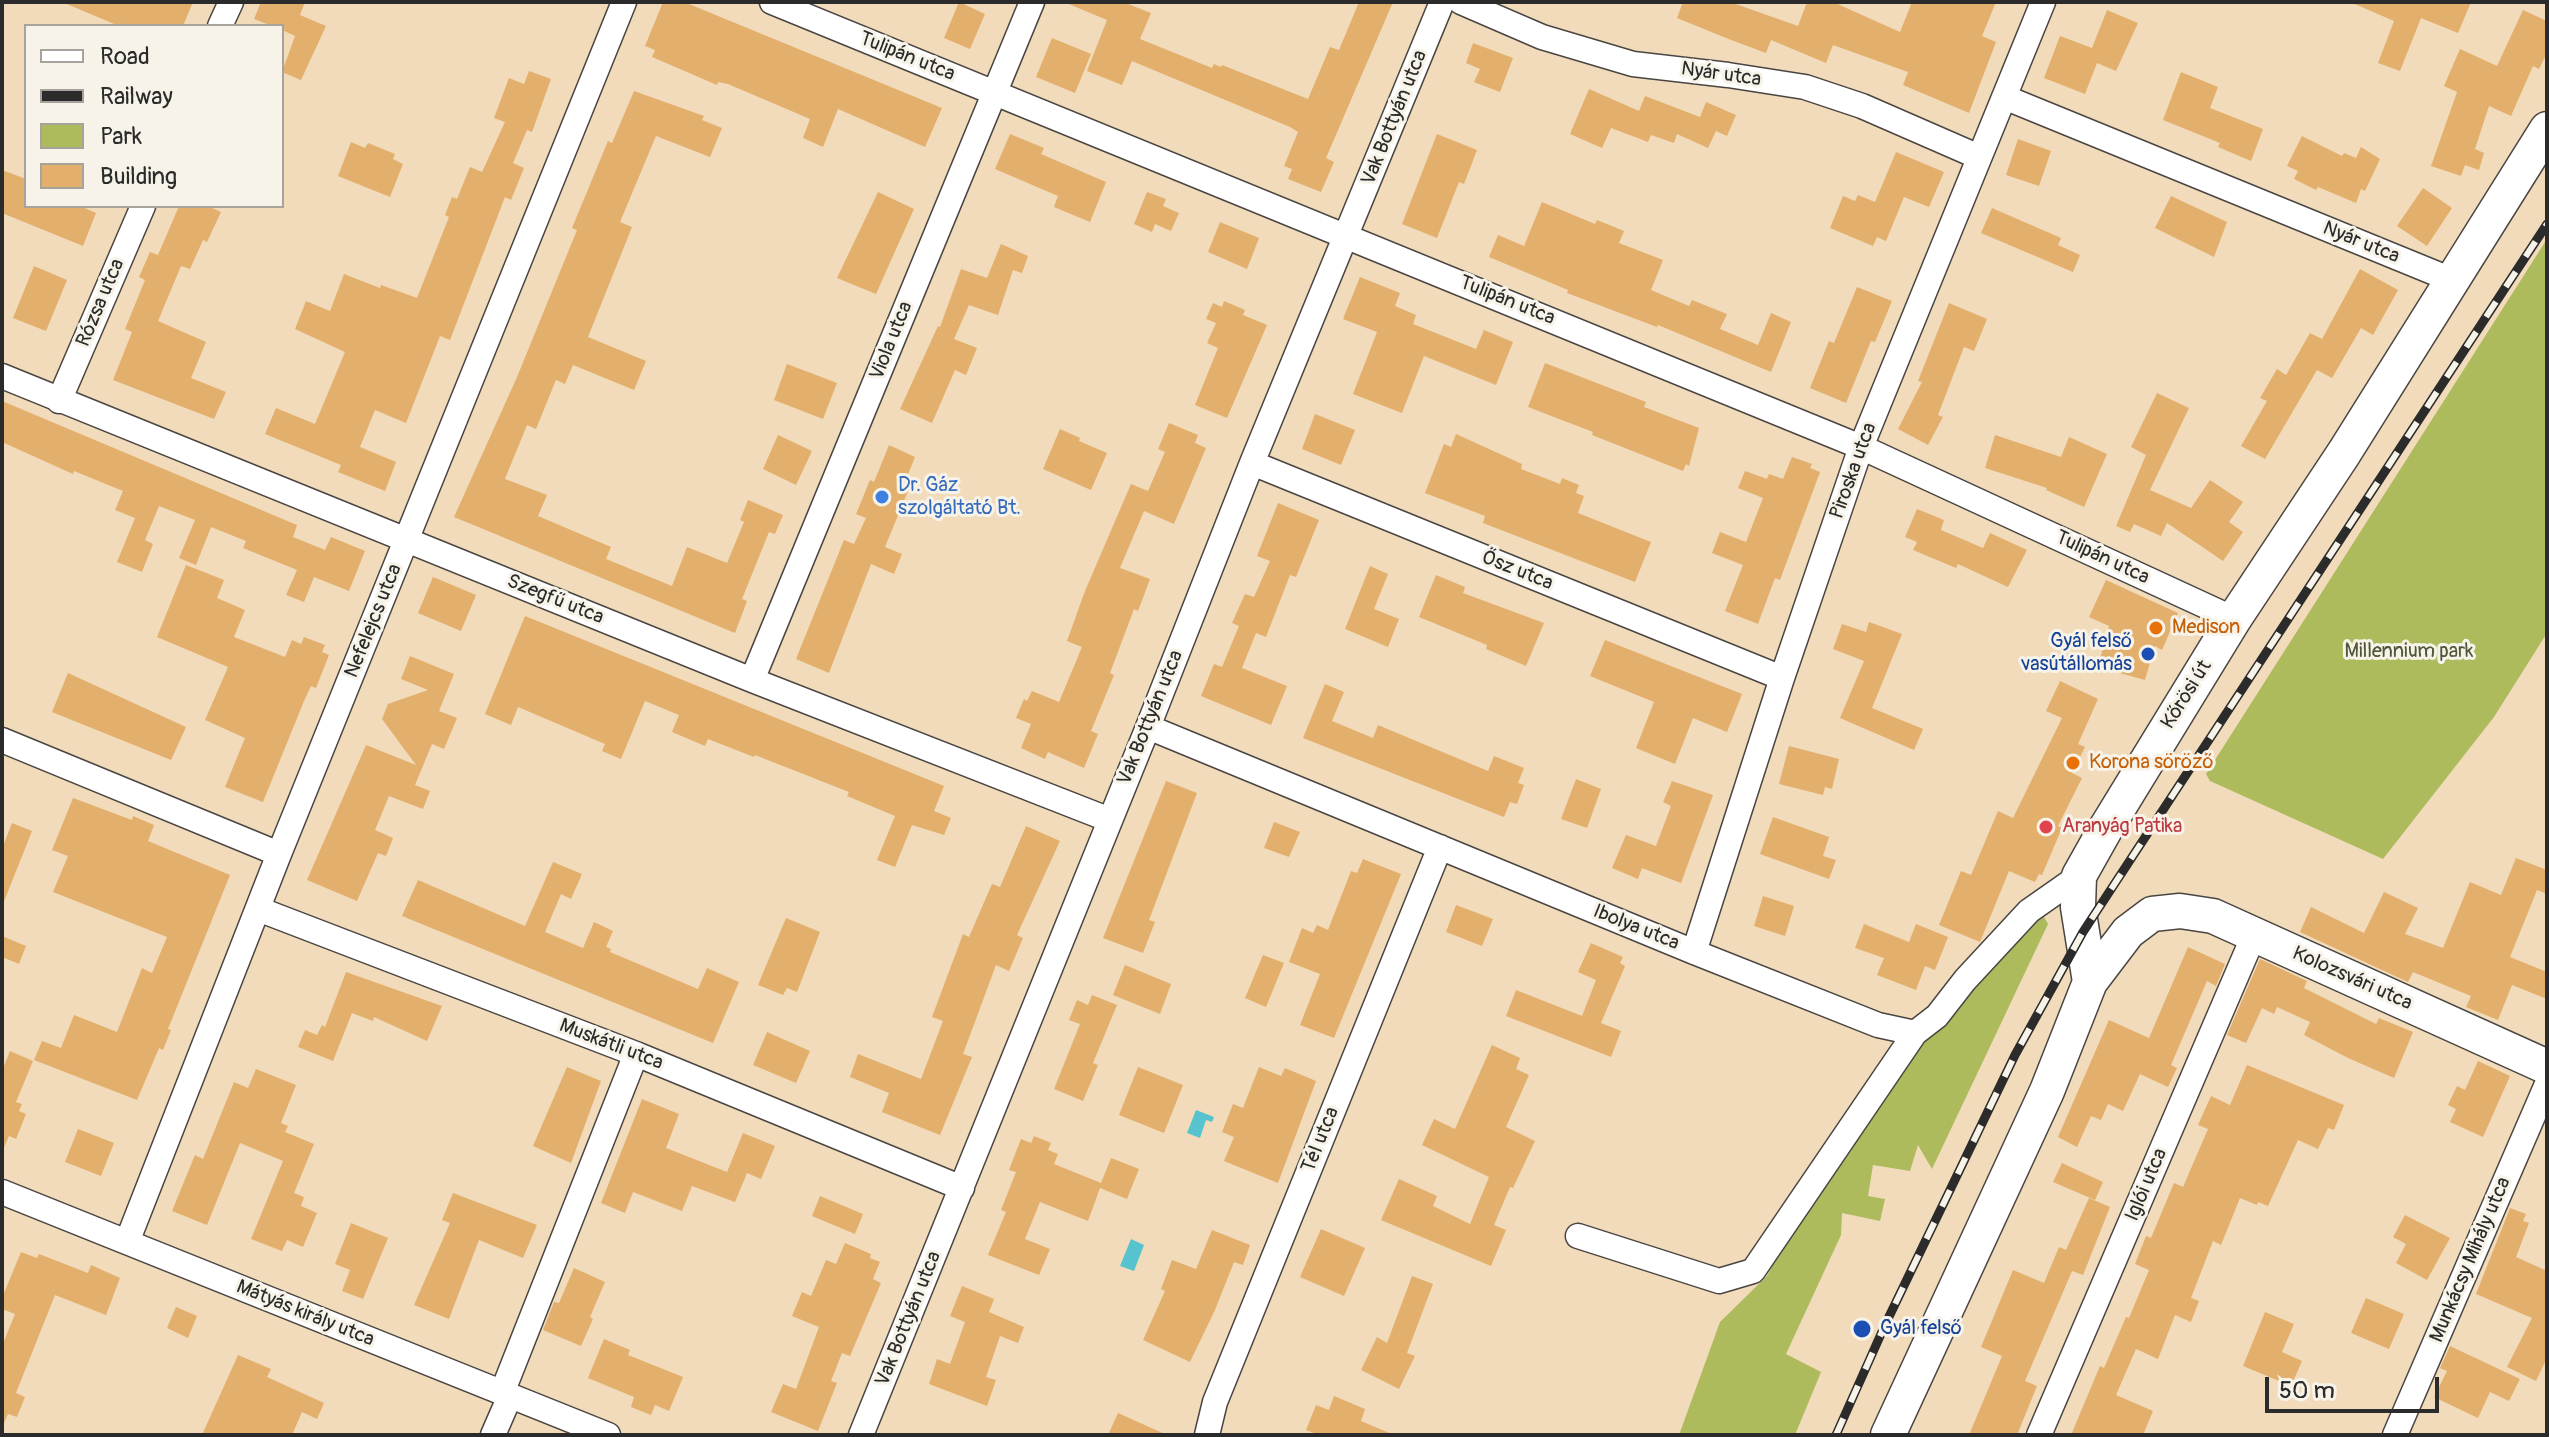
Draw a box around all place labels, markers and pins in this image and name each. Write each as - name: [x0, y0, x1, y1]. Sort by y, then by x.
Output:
- place label: Dr. Gáz szolgáltató Bt.: [898, 474, 1021, 521]
- marker: Dr. Gáz szolgáltató Bt.: [873, 488, 891, 506]
- place label: Medison: [2172, 616, 2240, 640]
- marker: Medison: [2147, 619, 2165, 637]
- place label: Gyál felső vasútállomás: [2021, 630, 2132, 677]
- marker: Gyál felső vasútállomás: [2139, 645, 2157, 663]
- place label: Korona söröző: [2089, 751, 2213, 775]
- marker: Korona söröző: [2064, 754, 2082, 772]
- place label: Aranyág Patika: [2062, 815, 2182, 839]
- marker: Aranyág Patika: [2037, 818, 2055, 836]
- place label: Gyál felső: [1880, 1317, 1962, 1341]
- marker: Gyál felső: [1851, 1318, 1873, 1340]

